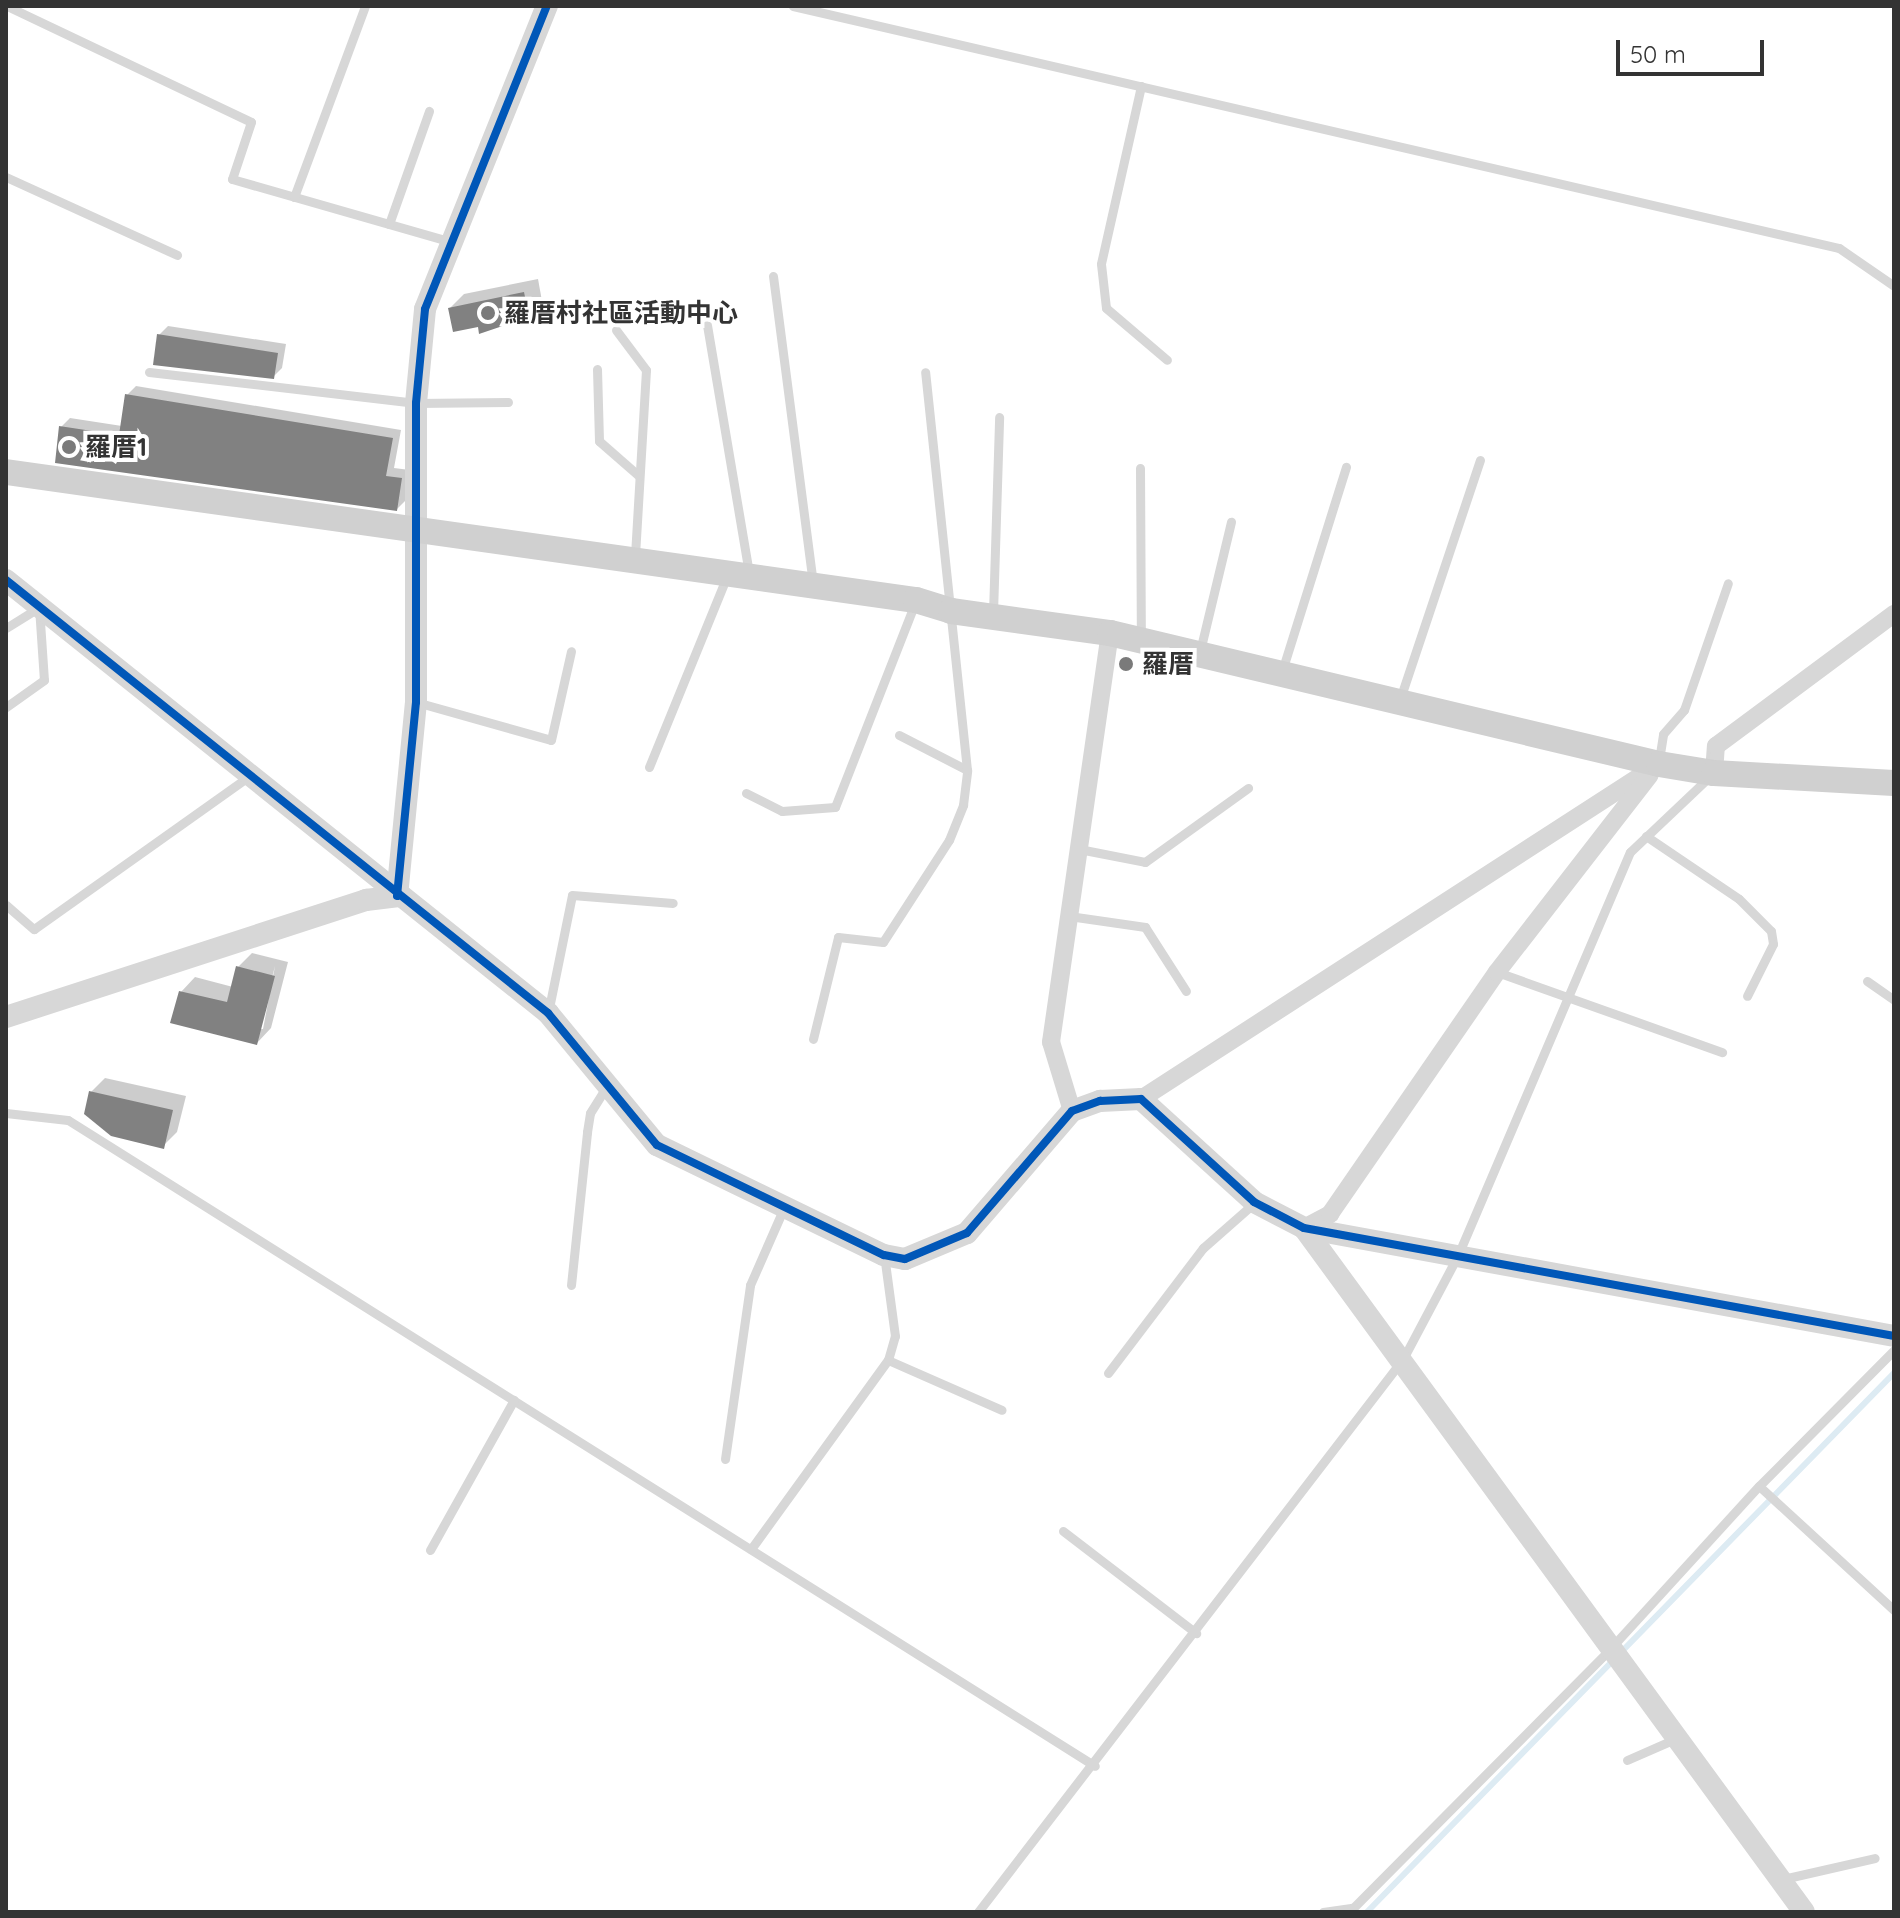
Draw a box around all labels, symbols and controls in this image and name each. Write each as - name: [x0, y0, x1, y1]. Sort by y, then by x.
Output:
- scale bar: [1620, 24, 1768, 74]
- text: 50 m: [1630, 39, 1686, 69]
- place label: 羅厝村社區活動中心: [504, 297, 738, 329]
- marker: 羅厝村社區活動中心: [479, 304, 497, 322]
- place label: 羅厝1: [85, 431, 147, 463]
- marker: 羅厝1: [60, 438, 78, 456]
- place label: 羅厝: [1142, 648, 1194, 680]
- marker: 羅厝: [1117, 655, 1135, 673]

